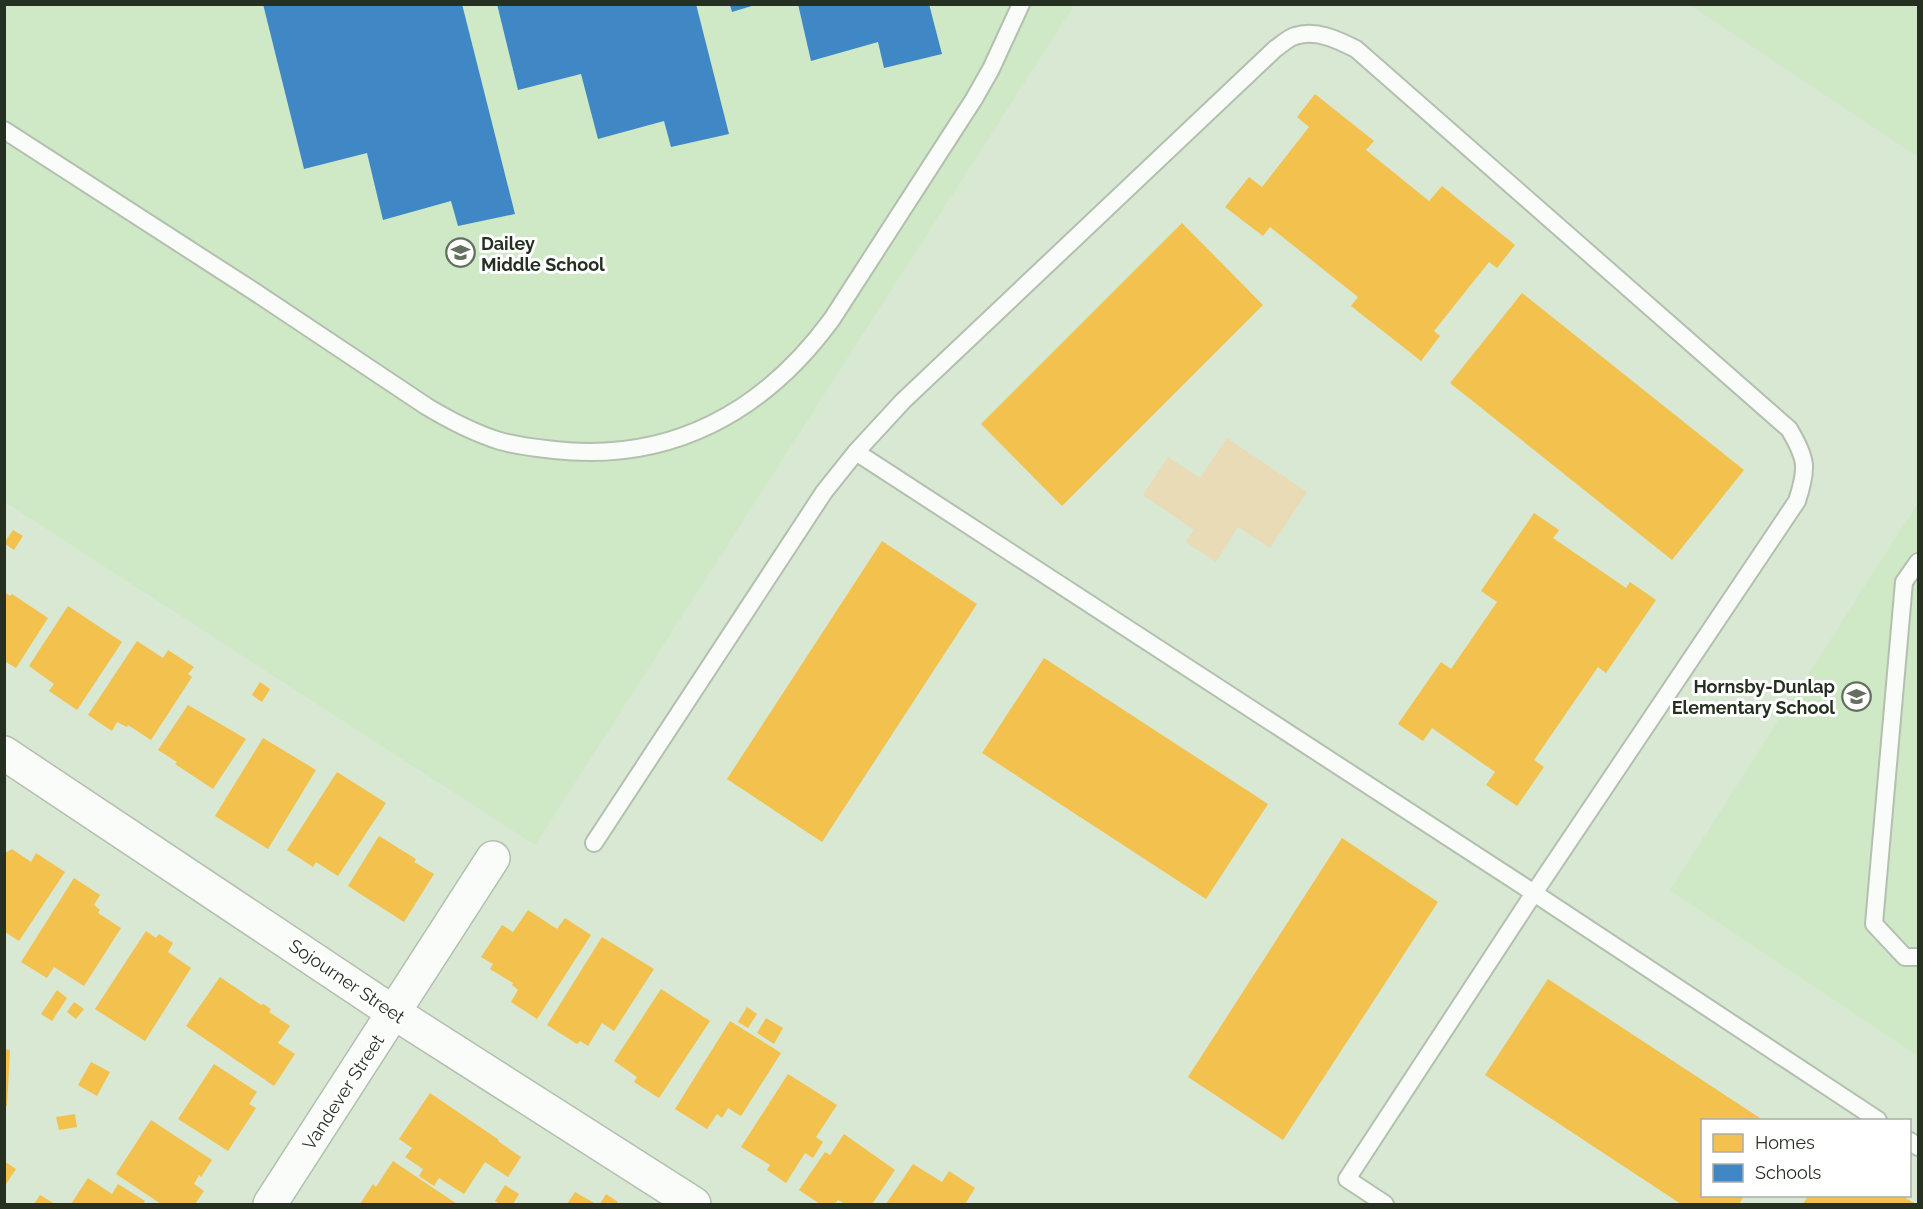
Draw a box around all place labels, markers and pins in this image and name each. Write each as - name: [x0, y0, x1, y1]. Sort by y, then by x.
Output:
- place label: Dailey Middle School: [481, 233, 605, 275]
- school or university icon: Dailey Middle School: [444, 237, 476, 269]
- place label: Hornsby-Dunlap Elementary School: [1672, 676, 1835, 718]
- school or university icon: Hornsby-Dunlap Elementary School: [1840, 680, 1872, 712]

